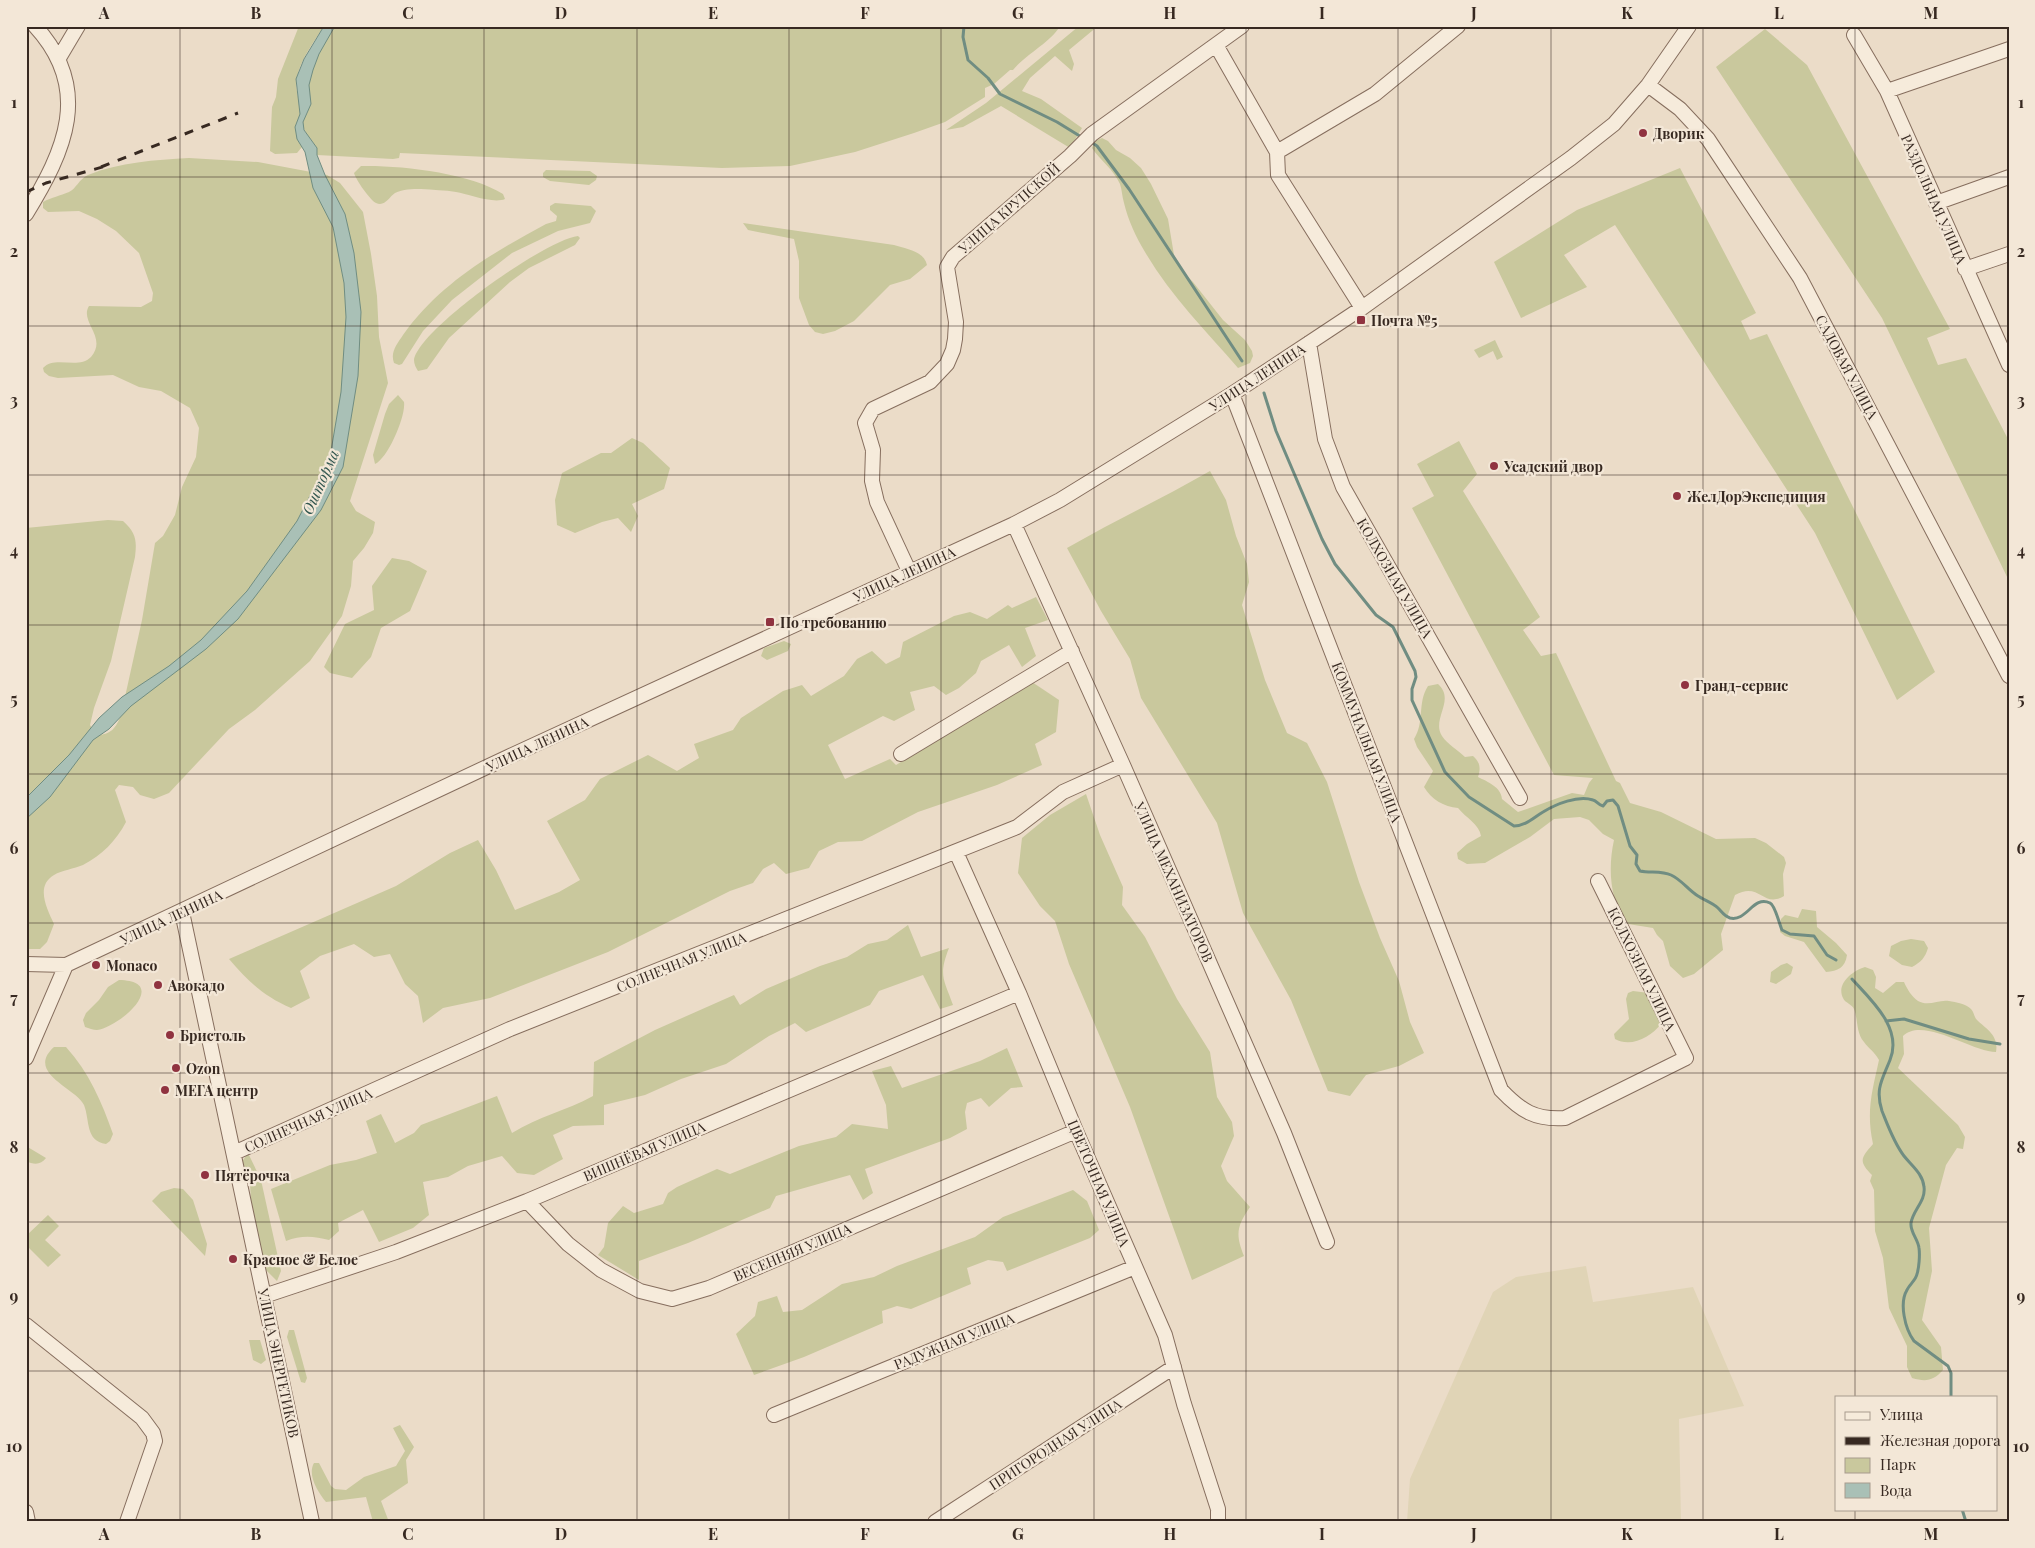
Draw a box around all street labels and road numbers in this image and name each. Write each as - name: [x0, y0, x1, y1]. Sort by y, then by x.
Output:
- street label: РАЗДОЛЬНАЯ УЛИЦА: [1897, 131, 1971, 267]
- street label: УЛИЦА КРУПСКОЙ: [953, 159, 1064, 258]
- street label: САДОВАЯ УЛИЦА: [1811, 312, 1883, 423]
- street label: УЛИЦА ЛЕНИНА: [1205, 339, 1309, 416]
- street label: КОЛХОЗНАЯ УЛИЦА: [1353, 515, 1437, 642]
- street label: УЛИЦА ЛЕНИНА: [849, 542, 958, 606]
- street label: КОММУНАЛЬНАЯ УЛИЦА: [1328, 659, 1406, 825]
- street label: УЛИЦА ЛЕНИНА: [482, 712, 591, 776]
- street label: УЛИЦА МЕХАНИЗАТОРОВ: [1130, 798, 1218, 965]
- street label: УЛИЦА ЛЕНИНА: [116, 885, 225, 949]
- street label: КОЛХОЗНАЯ УЛИЦА: [1604, 904, 1680, 1034]
- street label: СОЛНЕЧНАЯ УЛИЦА: [613, 927, 749, 997]
- street label: СОЛНЕЧНАЯ УЛИЦА: [241, 1083, 375, 1157]
- street label: ВИШНЁВАЯ УЛИЦА: [580, 1117, 708, 1185]
- street label: ЦВЕТОЧНАЯ УЛИЦА: [1064, 1117, 1134, 1250]
- street label: ВЕСЕННЯЯ УЛИЦА: [730, 1218, 854, 1285]
- street label: УЛИЦА ЭНЕРГЕТИКОВ: [254, 1286, 304, 1440]
- street label: РАДУЖНАЯ УЛИЦА: [891, 1308, 1017, 1374]
- street label: ПРИГОРОДНАЯ УЛИЦА: [985, 1394, 1125, 1494]

